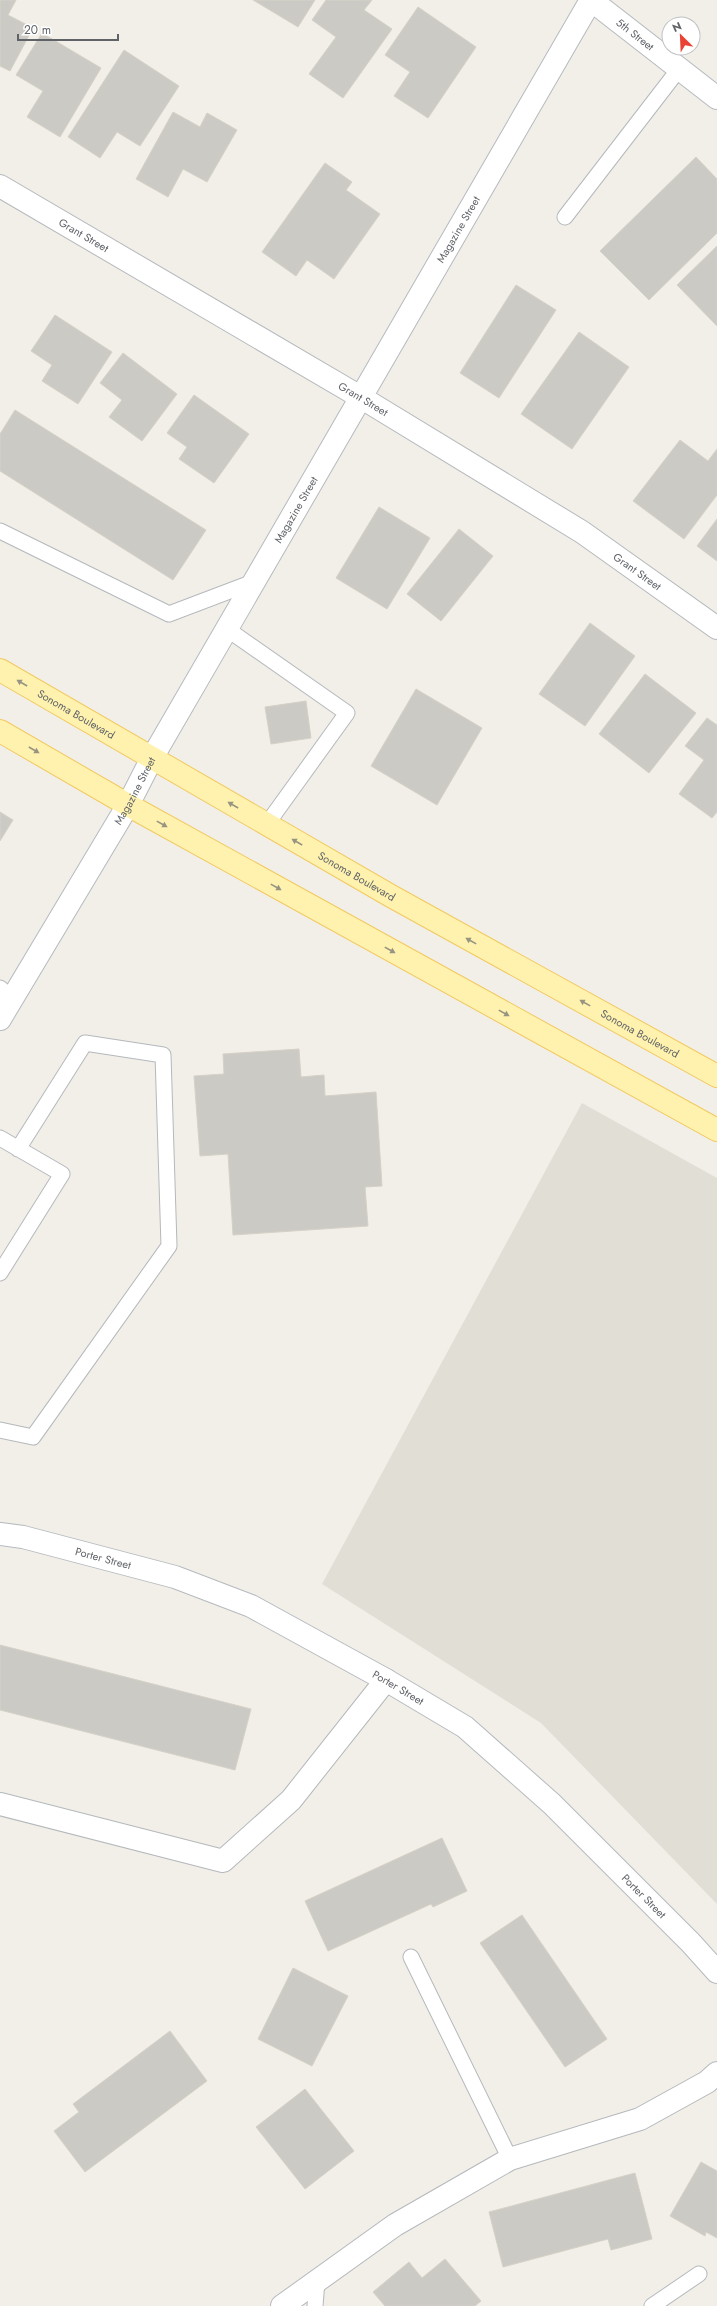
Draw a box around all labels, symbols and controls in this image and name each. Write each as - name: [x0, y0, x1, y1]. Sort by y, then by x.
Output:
- street label: 5th Street: [613, 14, 658, 54]
- scale bar: [18, 16, 118, 42]
- north arrow: [661, 16, 701, 56]
- text: N: [670, 18, 684, 36]
- text: 20 m: [24, 21, 51, 39]
- street label: Magazine Street: [432, 193, 484, 266]
- street label: Grant Street: [56, 214, 112, 256]
- street label: Grant Street: [335, 378, 391, 420]
- street label: Magazine Street: [270, 473, 322, 546]
- street label: Grant Street: [610, 549, 665, 594]
- one-way arrow: [16, 679, 27, 686]
- street label: Sonoma Boulevard: [34, 685, 118, 743]
- one-way arrow: [28, 747, 40, 754]
- street label: Magazine Street: [110, 754, 159, 828]
- one-way arrow: [227, 801, 239, 808]
- one-way arrow: [157, 821, 168, 827]
- one-way arrow: [291, 838, 303, 845]
- street label: Sonoma Boulevard: [315, 847, 398, 905]
- one-way arrow: [270, 883, 282, 890]
- one-way arrow: [465, 937, 477, 944]
- one-way arrow: [384, 946, 396, 953]
- one-way arrow: [579, 1000, 591, 1007]
- street label: Sonoma Boulevard: [598, 1005, 682, 1062]
- one-way arrow: [498, 1009, 510, 1016]
- street label: Porter Street: [73, 1543, 133, 1573]
- street label: Porter Street: [370, 1666, 427, 1709]
- street label: Porter Street: [618, 1870, 670, 1922]

